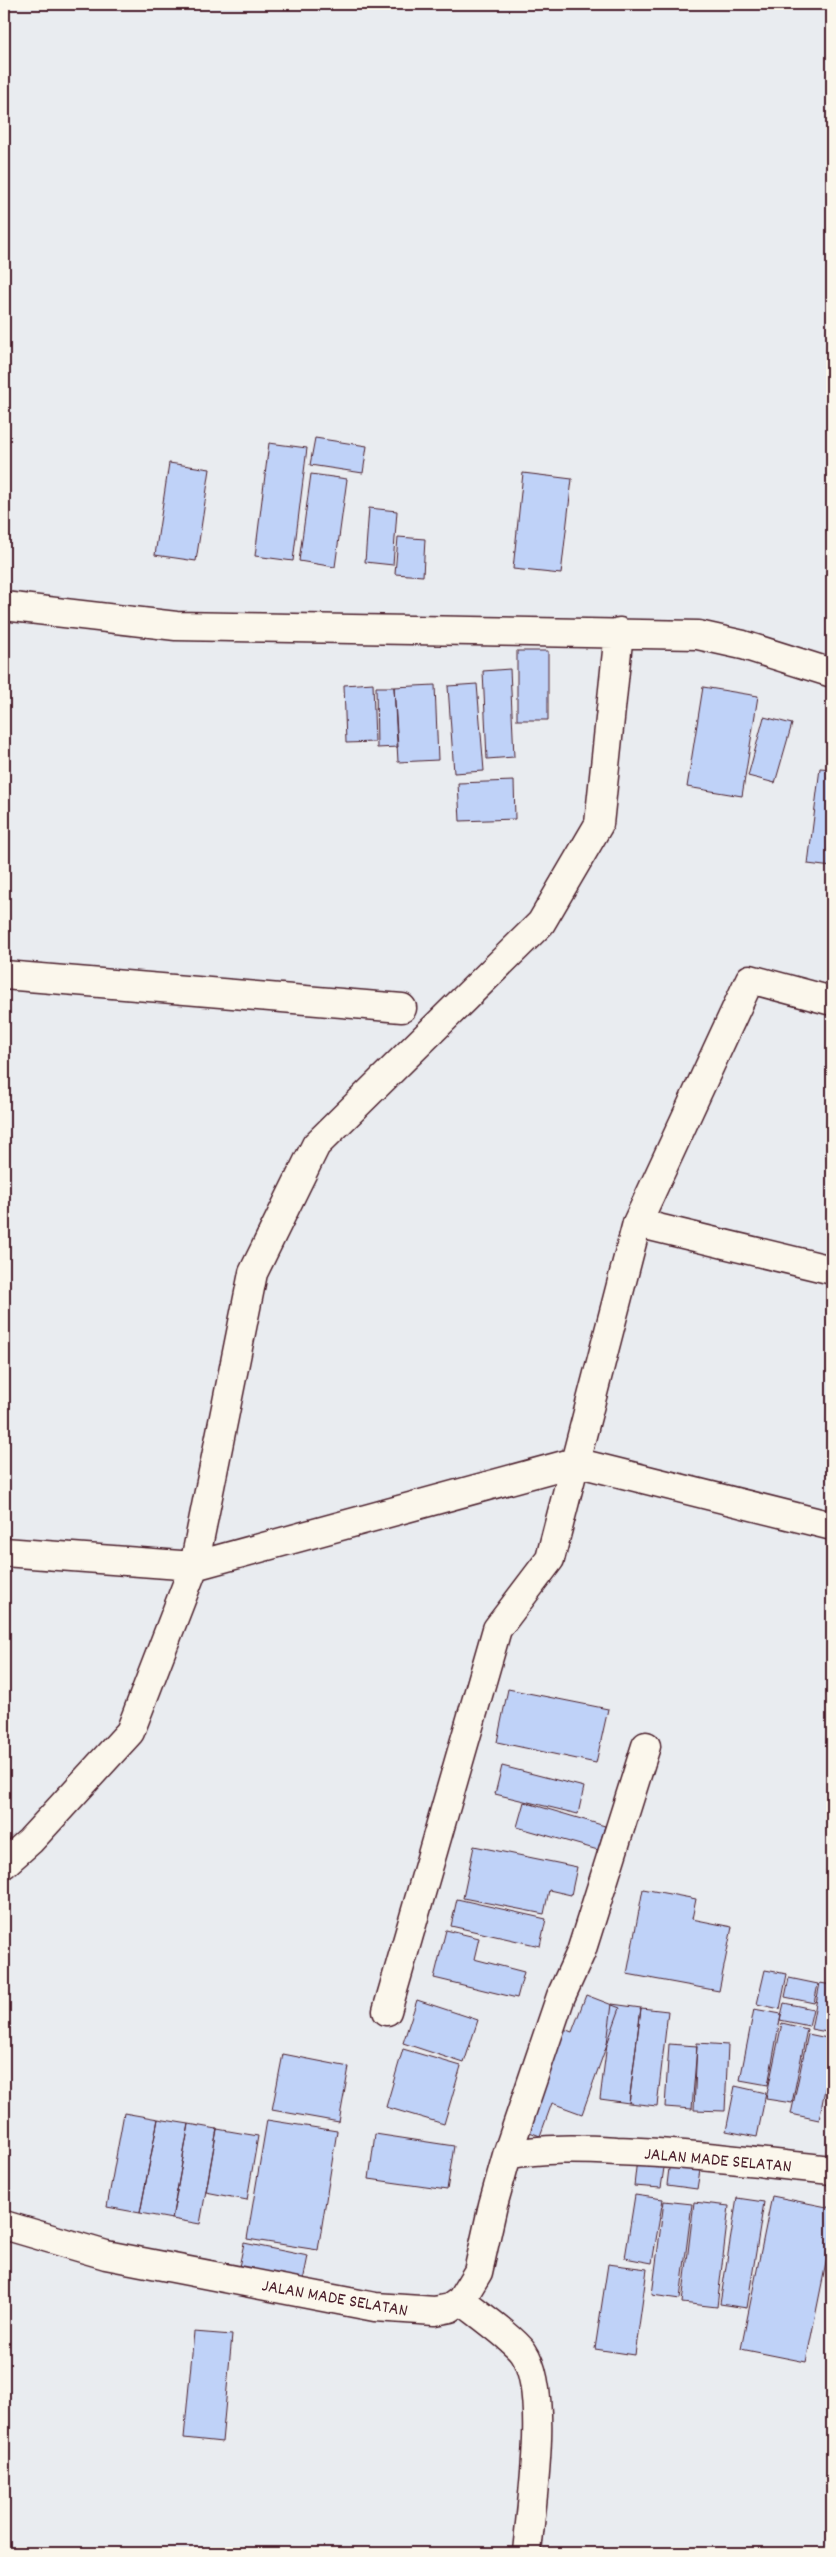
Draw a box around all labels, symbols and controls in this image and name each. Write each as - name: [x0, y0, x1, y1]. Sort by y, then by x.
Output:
- street label: JALAN MADE SELATAN: [643, 2143, 792, 2180]
- street label: JALAN MADE SELATAN: [260, 2274, 409, 2325]

